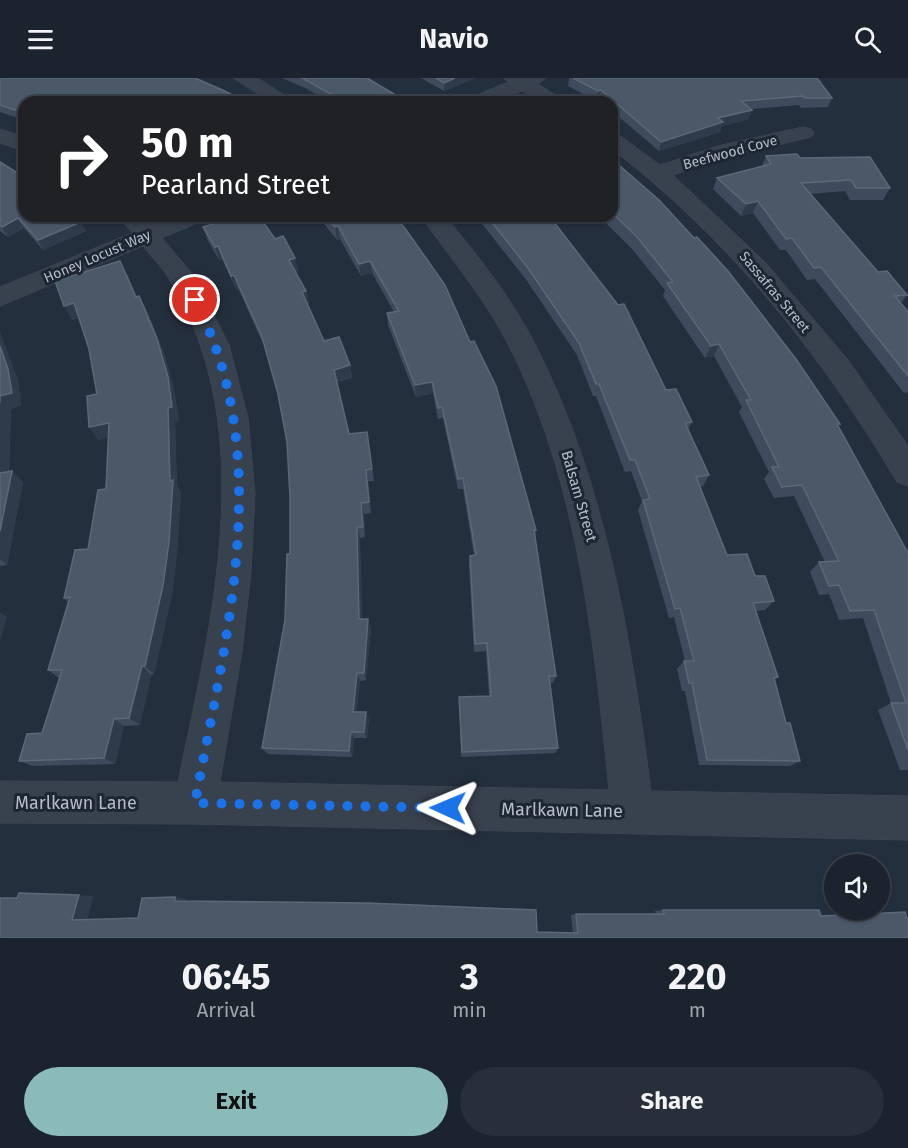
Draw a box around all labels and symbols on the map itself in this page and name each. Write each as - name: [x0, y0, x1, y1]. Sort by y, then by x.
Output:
- street label: Beefwood Cove: [681, 132, 779, 173]
- street label: Honey Locust Way: [41, 226, 153, 287]
- street label: Sassafras Street: [736, 248, 814, 337]
- pin: [169, 274, 220, 325]
- street label: Balsam Street: [557, 448, 601, 544]
- position arrow: [416, 776, 480, 840]
- street label: Marlkawn Lane: [15, 792, 137, 814]
- street label: Marlkawn Lane: [501, 798, 623, 822]

